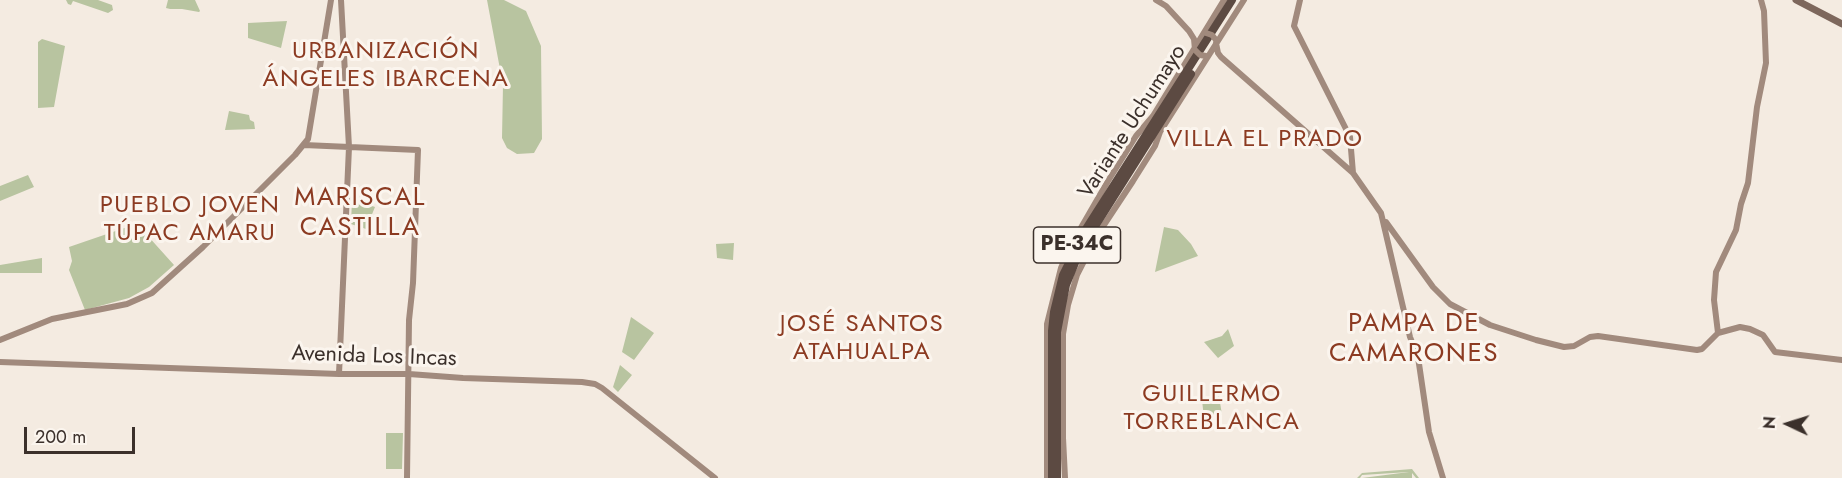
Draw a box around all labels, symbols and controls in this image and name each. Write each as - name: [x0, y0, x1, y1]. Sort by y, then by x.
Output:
- district label: URBANIZACIÓN ÁNGELES IBARCENA: [263, 38, 509, 94]
- street label: Variante Uchumayo: [1073, 40, 1193, 204]
- district label: VILLA EL PRADO: [1167, 126, 1363, 154]
- district label: MARISCAL CASTILLA: [294, 183, 426, 244]
- district label: PUEBLO JOVEN TÚPAC AMARU: [100, 192, 280, 248]
- road number: PE-34C: [1034, 227, 1120, 263]
- district label: PAMPA DE CAMARONES: [1329, 309, 1499, 370]
- district label: JOSÉ SANTOS ATAHUALPA: [780, 311, 944, 367]
- street label: Avenida Los Incas: [291, 341, 457, 373]
- district label: GUILLERMO TORREBLANCA: [1124, 381, 1300, 437]
- north arrow: [1758, 394, 1818, 454]
- scale bar: [27, 415, 138, 453]
- text: N: [1758, 416, 1781, 430]
- text: 200 m: [35, 424, 86, 450]

